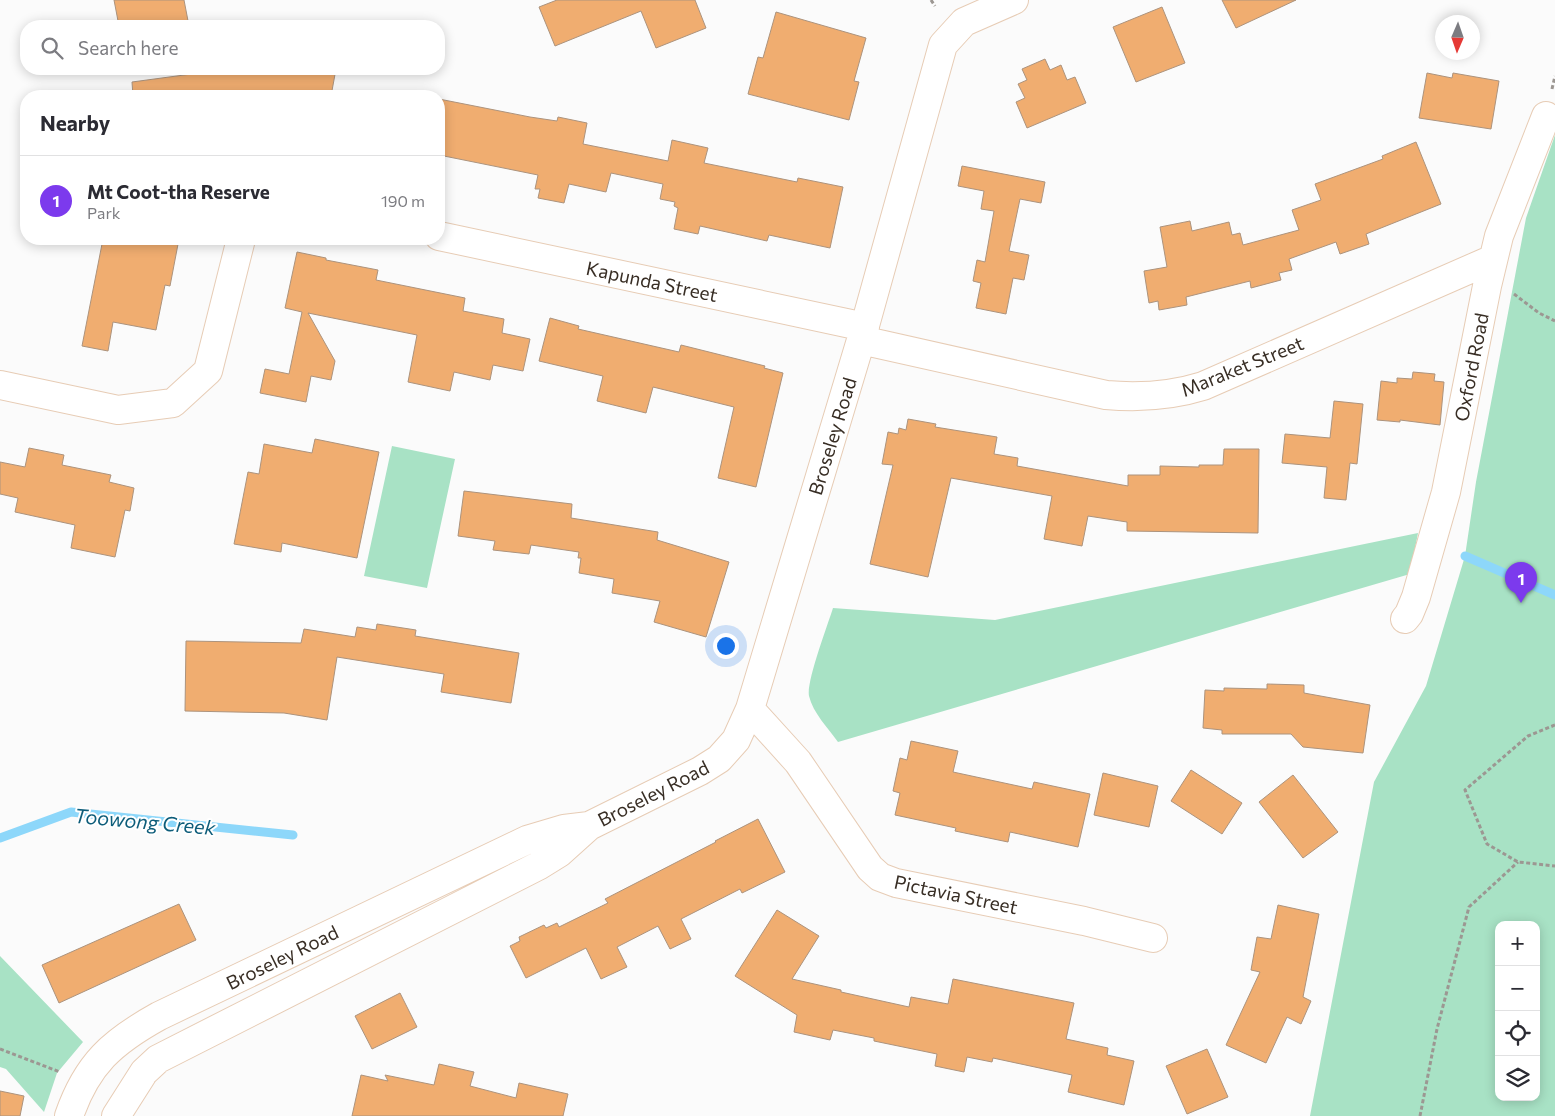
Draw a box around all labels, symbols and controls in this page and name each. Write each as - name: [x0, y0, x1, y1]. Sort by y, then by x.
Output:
- north arrow: [1435, 15, 1480, 60]
- search box: [20, 20, 445, 75]
- icon: search: [38, 34, 66, 62]
- text: Search here: [78, 36, 178, 59]
- text: Nearby: [40, 110, 110, 135]
- text: Mt Coot-tha Reserve: [87, 180, 270, 203]
- text: 1: [52, 191, 60, 210]
- text: 190 m: [381, 191, 425, 210]
- text: Park: [87, 203, 120, 222]
- street label: Kapunda Street: [584, 256, 720, 306]
- street label: Oxford Road: [1449, 311, 1493, 423]
- street label: Maraket Street: [1177, 331, 1307, 401]
- street label: Broseley Road: [803, 374, 861, 498]
- pin: 1: [1505, 562, 1537, 603]
- your location: [713, 633, 739, 659]
- street label: Broseley Road: [594, 755, 712, 831]
- water label: Toowong Creek: [73, 803, 218, 839]
- street label: Pictavia Street: [892, 870, 1020, 918]
- street label: Broseley Road: [222, 920, 342, 994]
- map controls: [1495, 921, 1540, 1101]
- button: +: [1495, 921, 1540, 966]
- button: −: [1495, 966, 1540, 1011]
- button: locate: [1495, 1011, 1540, 1056]
- button: layers: [1495, 1056, 1540, 1101]

